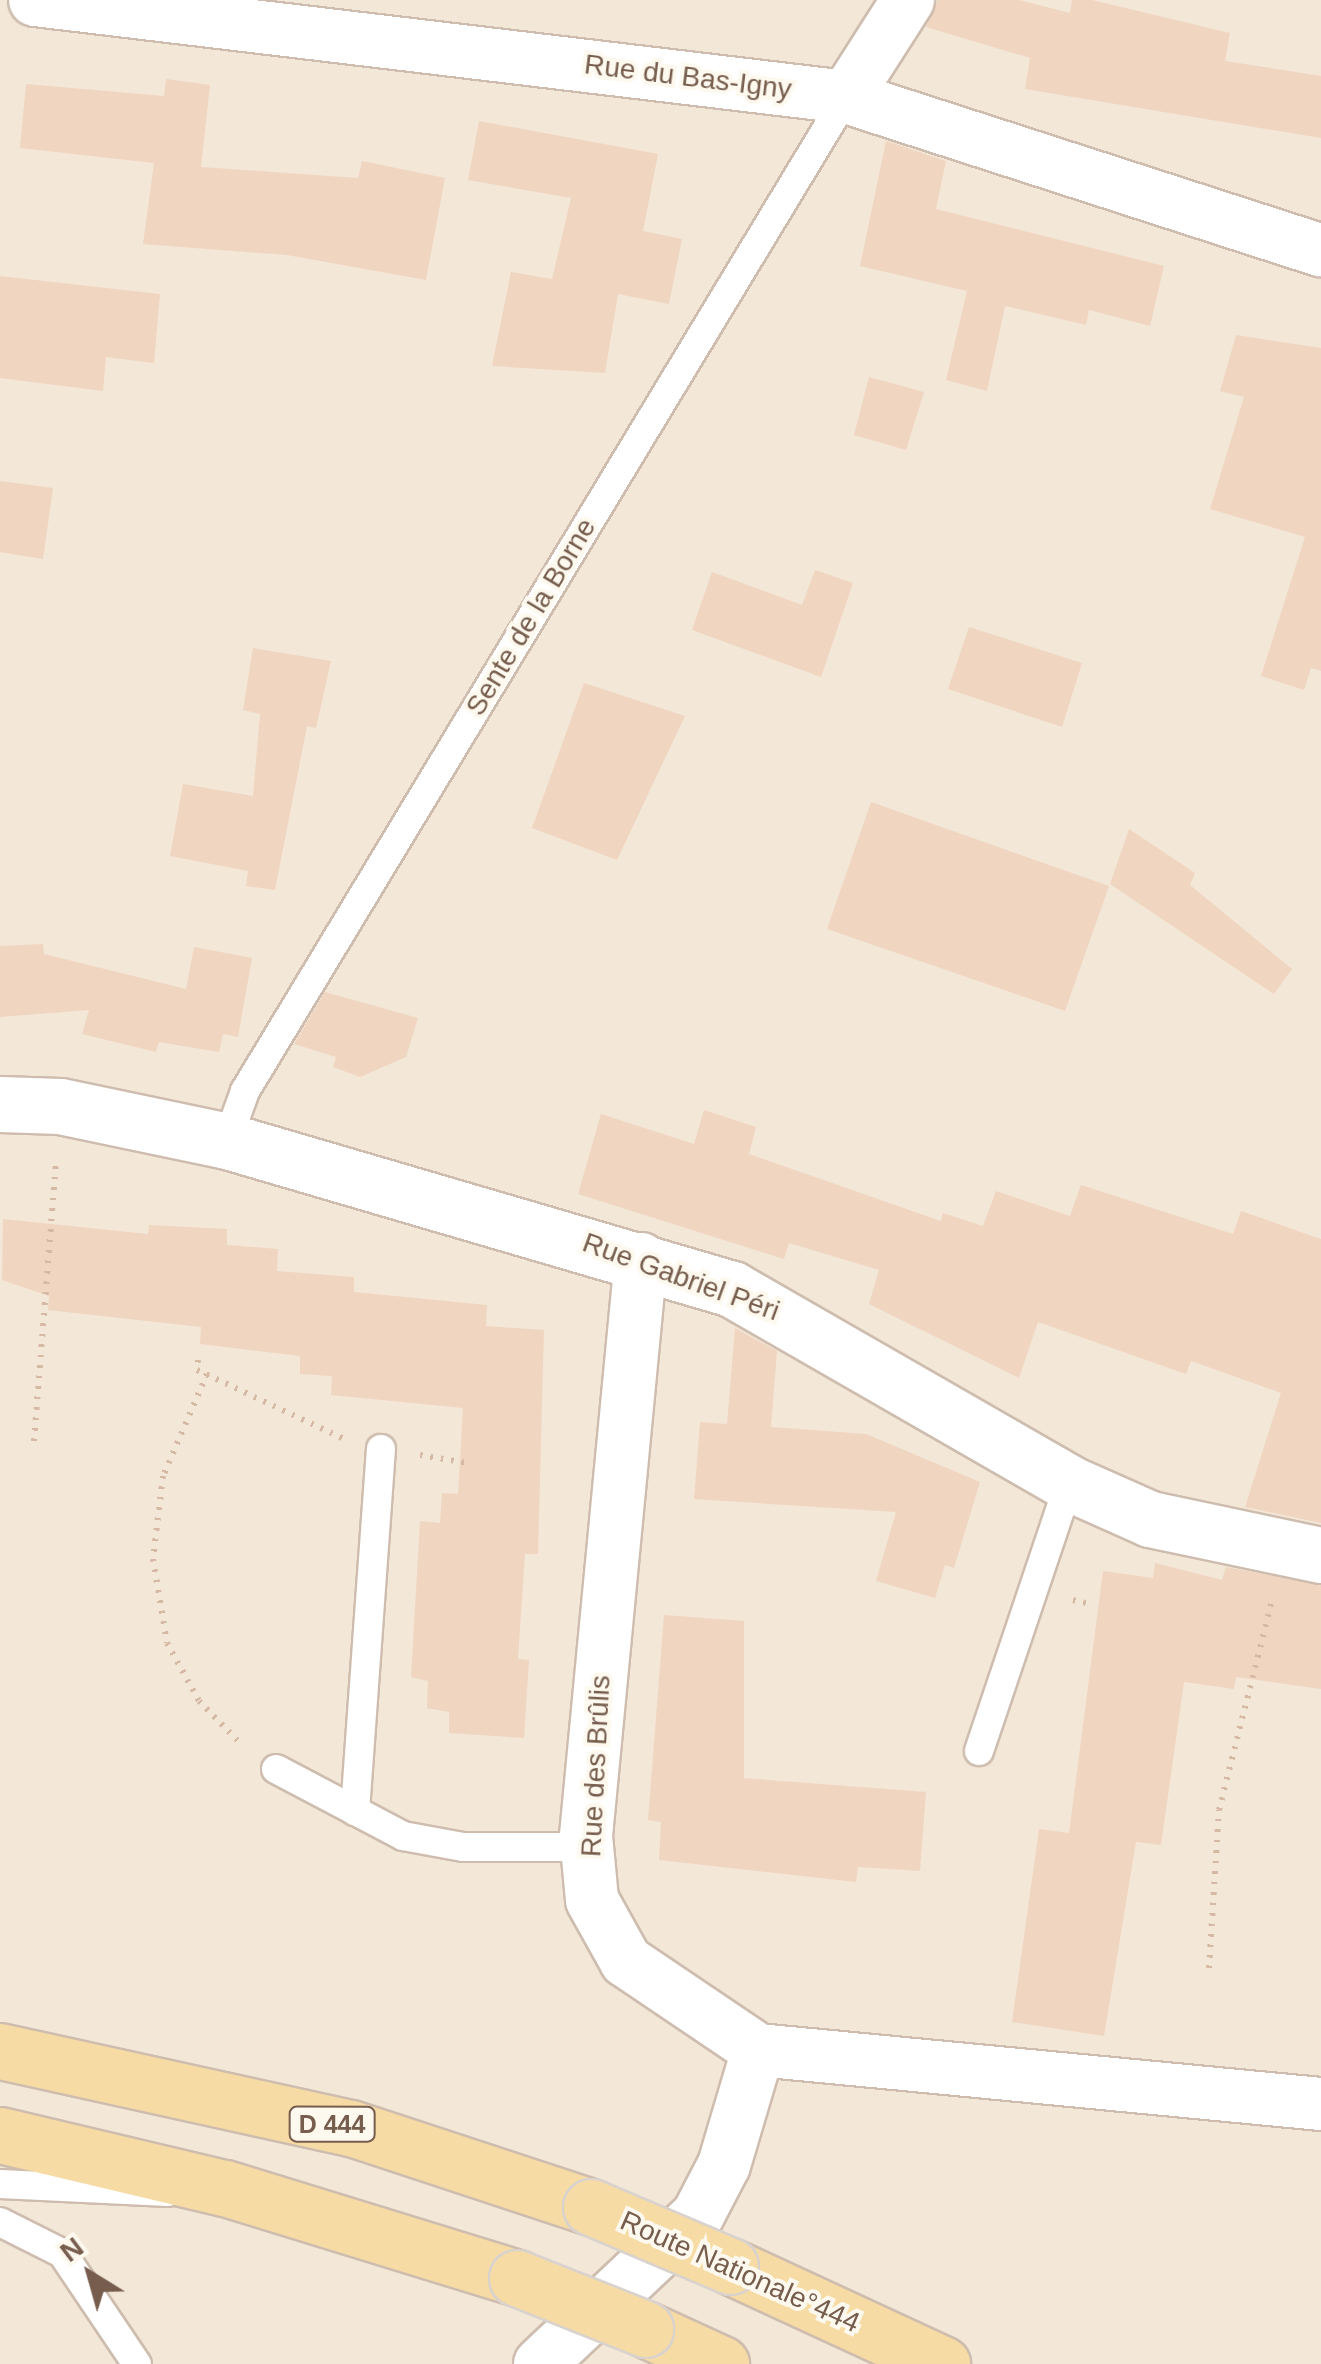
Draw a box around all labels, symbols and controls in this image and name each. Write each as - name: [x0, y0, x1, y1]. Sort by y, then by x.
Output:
- street label: Rue du Bas-Igny: [582, 48, 794, 106]
- street label: Sente de la Borne: [459, 512, 603, 722]
- street label: Rue Gabriel Péri: [578, 1226, 784, 1328]
- street label: Rue des Brûlis: [574, 1674, 618, 1858]
- road number: D 444: [287, 2104, 377, 2144]
- street label: Route Nationale°444: [615, 2204, 865, 2340]
- north arrow: [40, 2224, 140, 2324]
- text: N: [54, 2231, 89, 2268]

